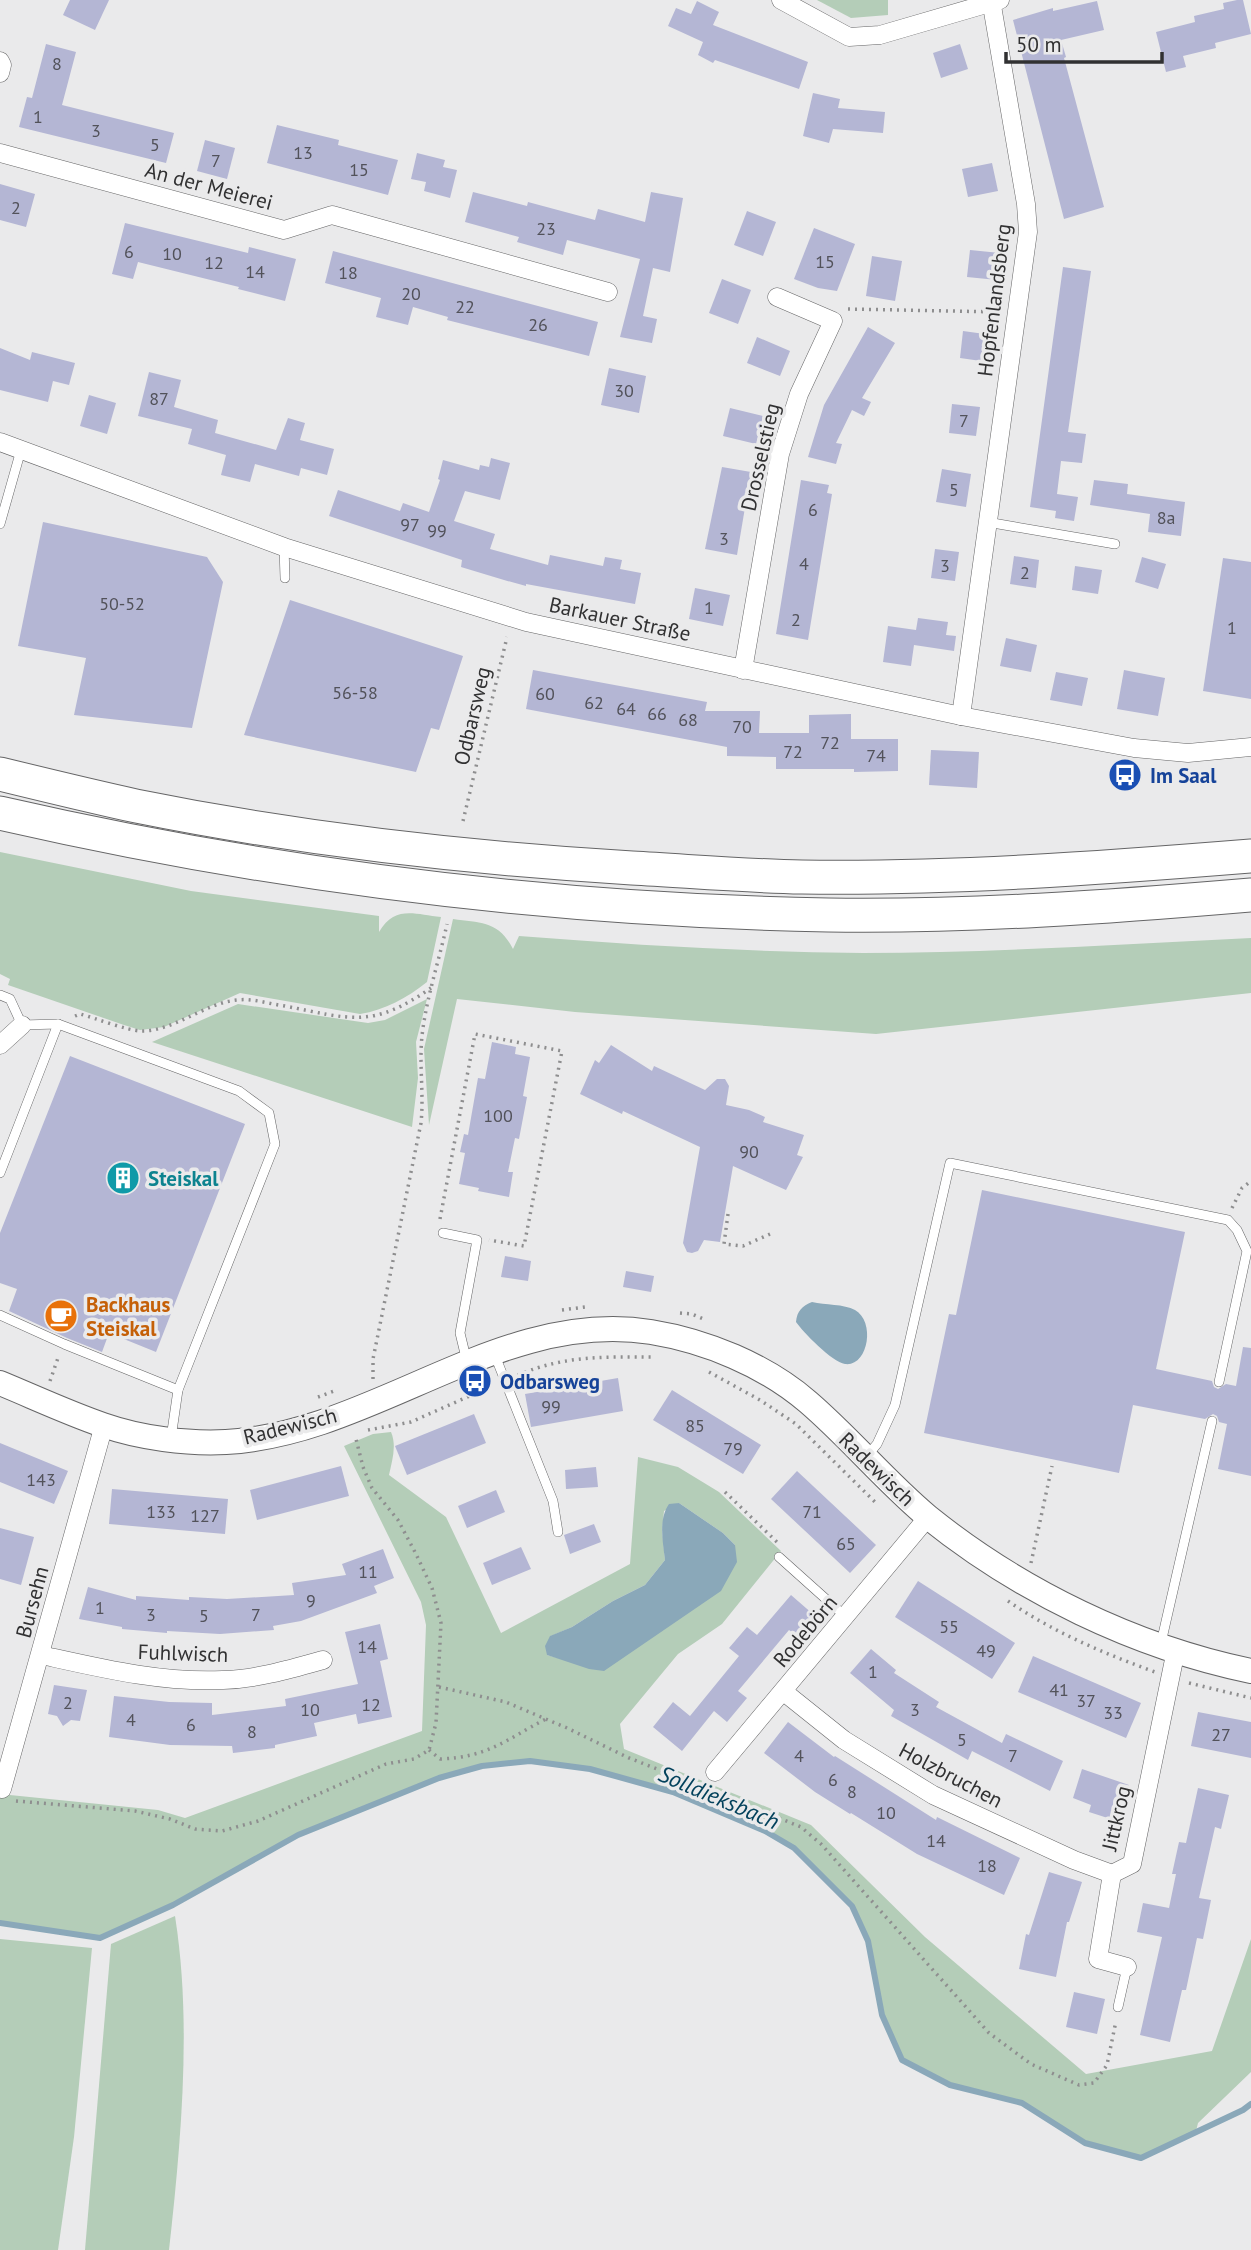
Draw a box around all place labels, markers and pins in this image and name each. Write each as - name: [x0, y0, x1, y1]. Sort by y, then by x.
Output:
- bus stop icon: Im Saal: [1106, 756, 1144, 794]
- place label: Im Saal: [1150, 762, 1217, 789]
- building icon: Steiskal: [104, 1159, 142, 1197]
- place label: Steiskal: [148, 1165, 219, 1192]
- place label: Backhaus Steiskal: [86, 1291, 170, 1342]
- cafe icon: Backhaus Steiskal: [42, 1297, 80, 1335]
- bus stop icon: Odbarsweg: [456, 1362, 494, 1400]
- place label: Odbarsweg: [500, 1368, 600, 1395]

